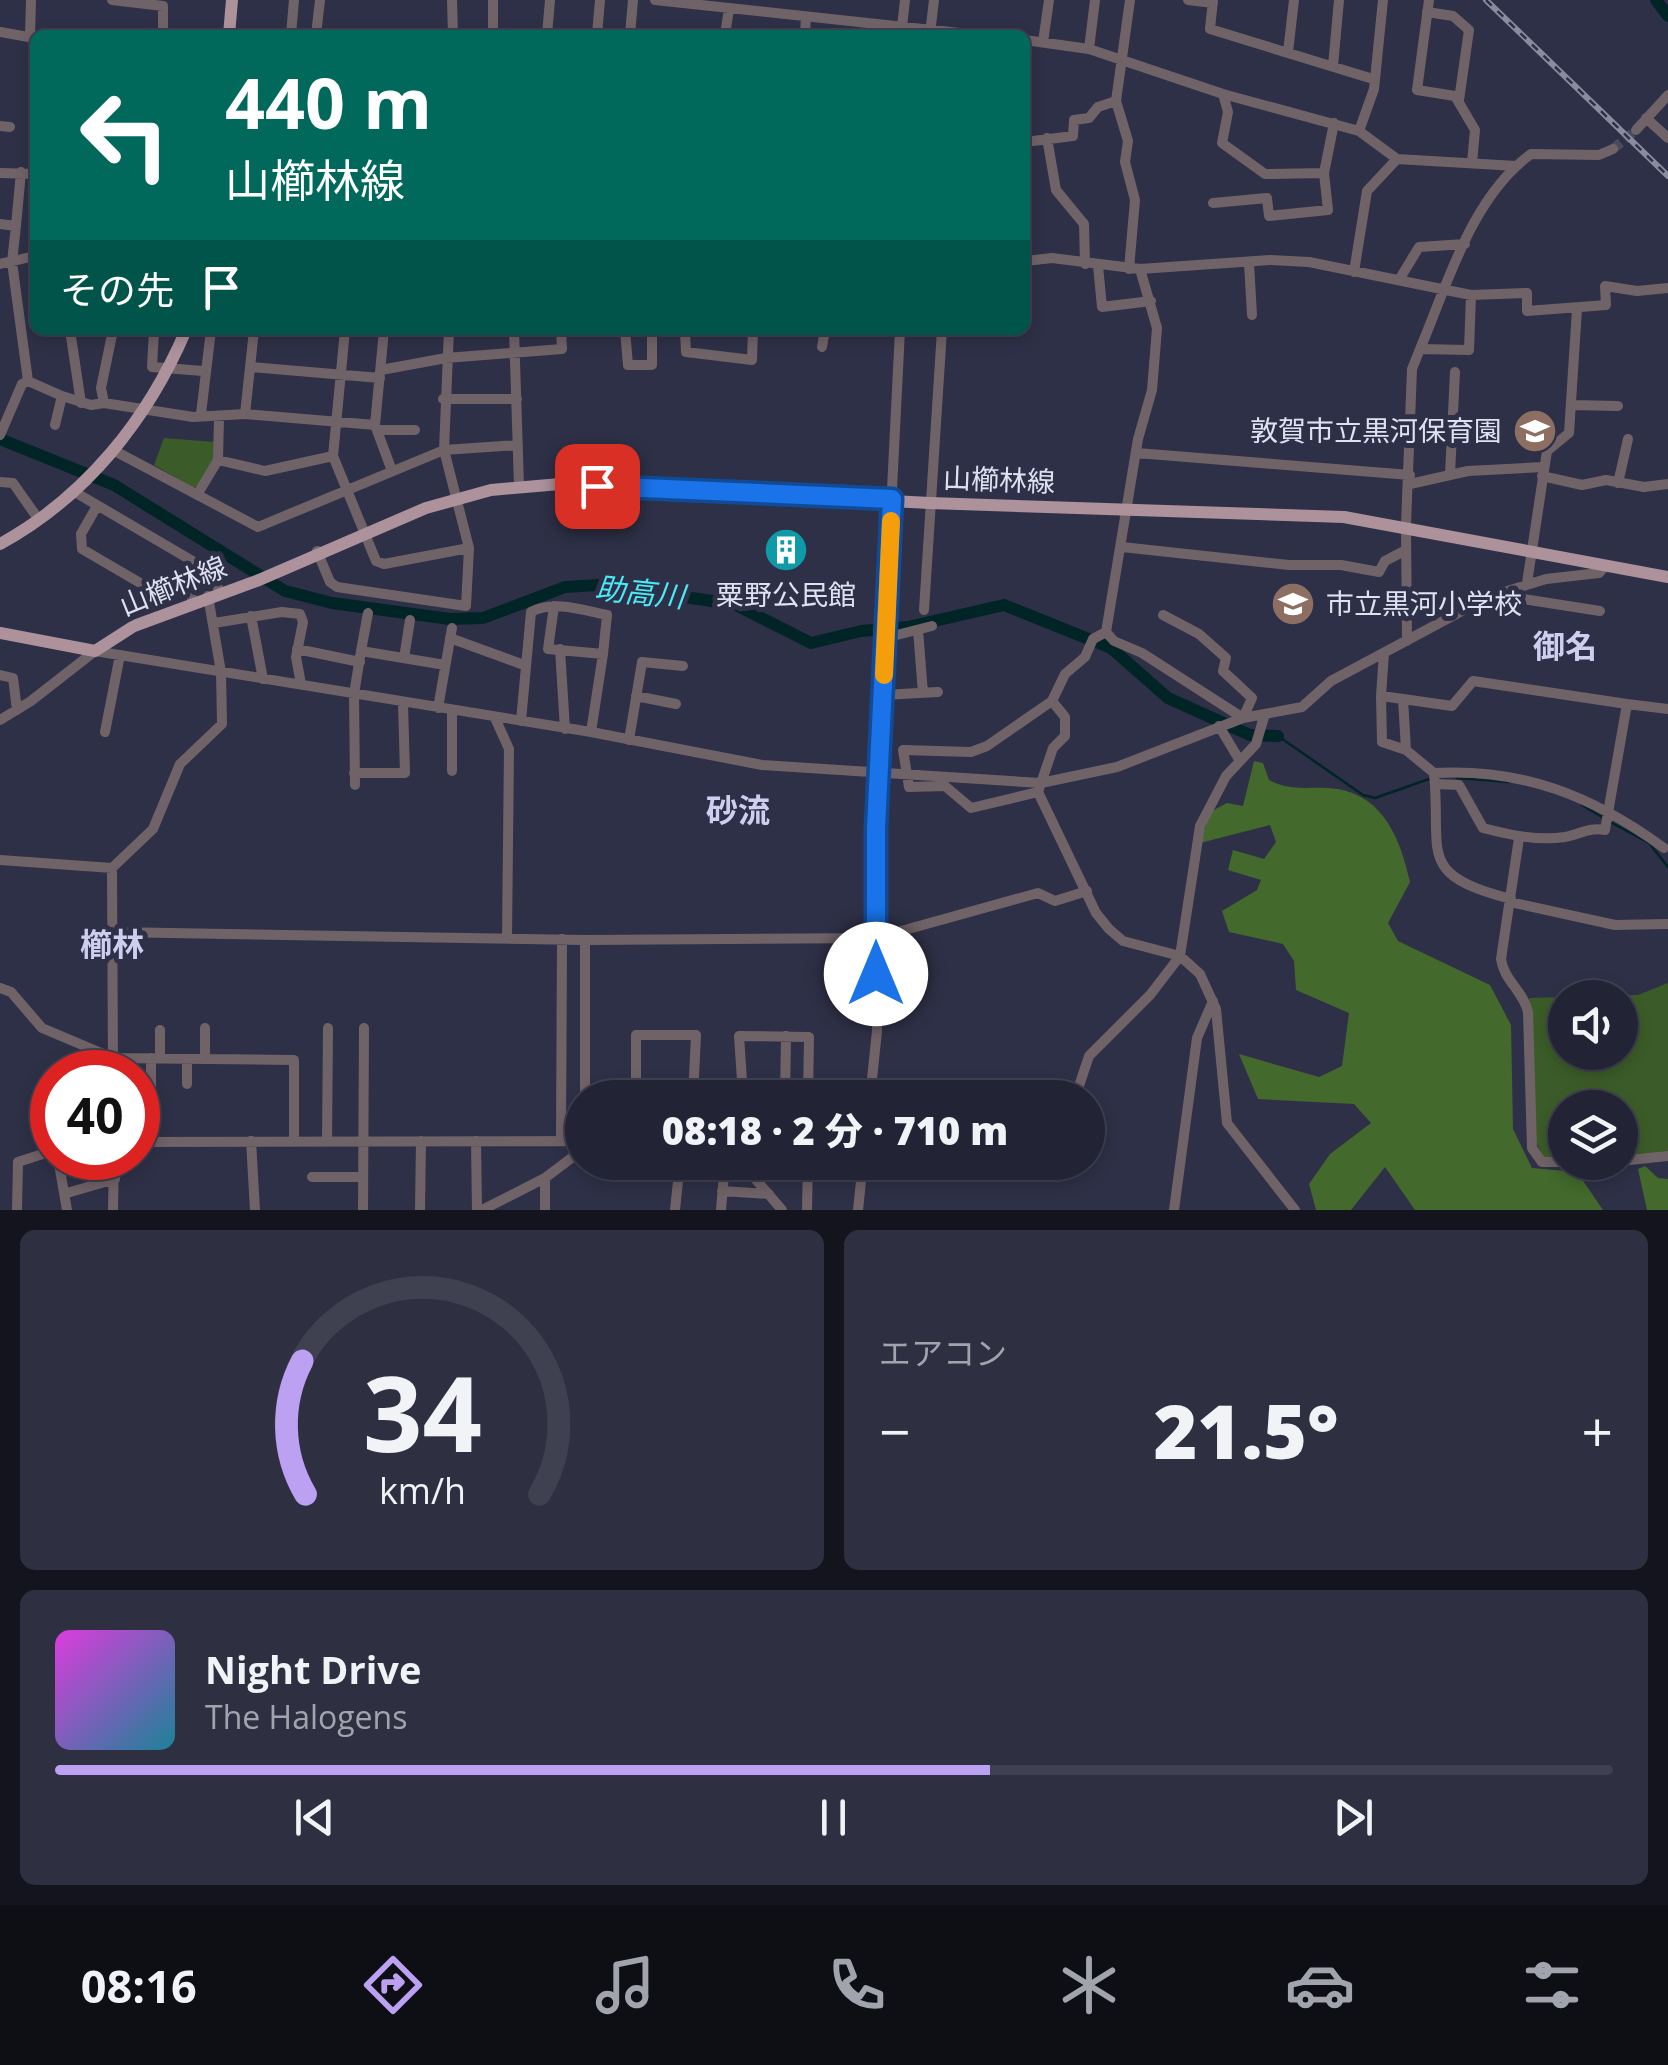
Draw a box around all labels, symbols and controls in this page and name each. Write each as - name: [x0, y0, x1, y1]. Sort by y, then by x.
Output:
- text: 440 m: [225, 54, 432, 150]
- icon: left: [60, 70, 190, 200]
- text: 山櫛林線: [225, 149, 405, 210]
- icon: arrive: [194, 260, 249, 315]
- text: その先: [60, 263, 174, 315]
- school or university icon: 敦賀市立黒河保育園: [1512, 408, 1558, 454]
- place label: 敦賀市立黒河保育園: [1250, 411, 1502, 449]
- pin: [555, 444, 640, 529]
- street label: 山櫛林線: [942, 458, 1056, 500]
- icon: arrive: [570, 459, 625, 514]
- building icon: 粟野公民館: [763, 527, 809, 573]
- street label: 山櫛林線: [114, 546, 232, 624]
- water label: 助高川: [593, 566, 690, 617]
- place label: 粟野公民館: [716, 575, 856, 613]
- school or university icon: 市立黒河小学校: [1270, 581, 1316, 627]
- place label: 市立黒河小学校: [1326, 584, 1522, 622]
- district label: 御名: [1533, 624, 1597, 667]
- district label: 砂流: [706, 788, 770, 831]
- district label: 櫛林: [80, 922, 144, 965]
- position arrow: [824, 922, 928, 1026]
- map controls: [1548, 980, 1638, 1180]
- button: sound: [1548, 980, 1638, 1070]
- speed limit sign: 40: [30, 1050, 160, 1180]
- button: layers: [1548, 1090, 1638, 1180]
- text: 08:18 · 2 分 · 710 m: [662, 1104, 1008, 1156]
- text: エアコン: [879, 1331, 1007, 1374]
- text: 34: [363, 1341, 481, 1482]
- text: 21.5°: [1153, 1379, 1339, 1481]
- text: −: [879, 1393, 910, 1468]
- text: +: [1582, 1393, 1613, 1468]
- text: km/h: [379, 1466, 465, 1514]
- text: Night Drive: [205, 1643, 421, 1695]
- text: The Halogens: [205, 1695, 407, 1738]
- icon: previous: [287, 1790, 342, 1845]
- icon: pause: [806, 1790, 861, 1845]
- icon: next: [1326, 1790, 1381, 1845]
- icon: directions: [358, 1950, 428, 2020]
- icon: music: [590, 1950, 660, 2020]
- icon: phone: [822, 1950, 892, 2020]
- icon: climate: [1054, 1950, 1124, 2020]
- icon: car: [1285, 1950, 1355, 2020]
- icon: filters: [1517, 1950, 1587, 2020]
- text: 08:16: [81, 1955, 197, 2016]

